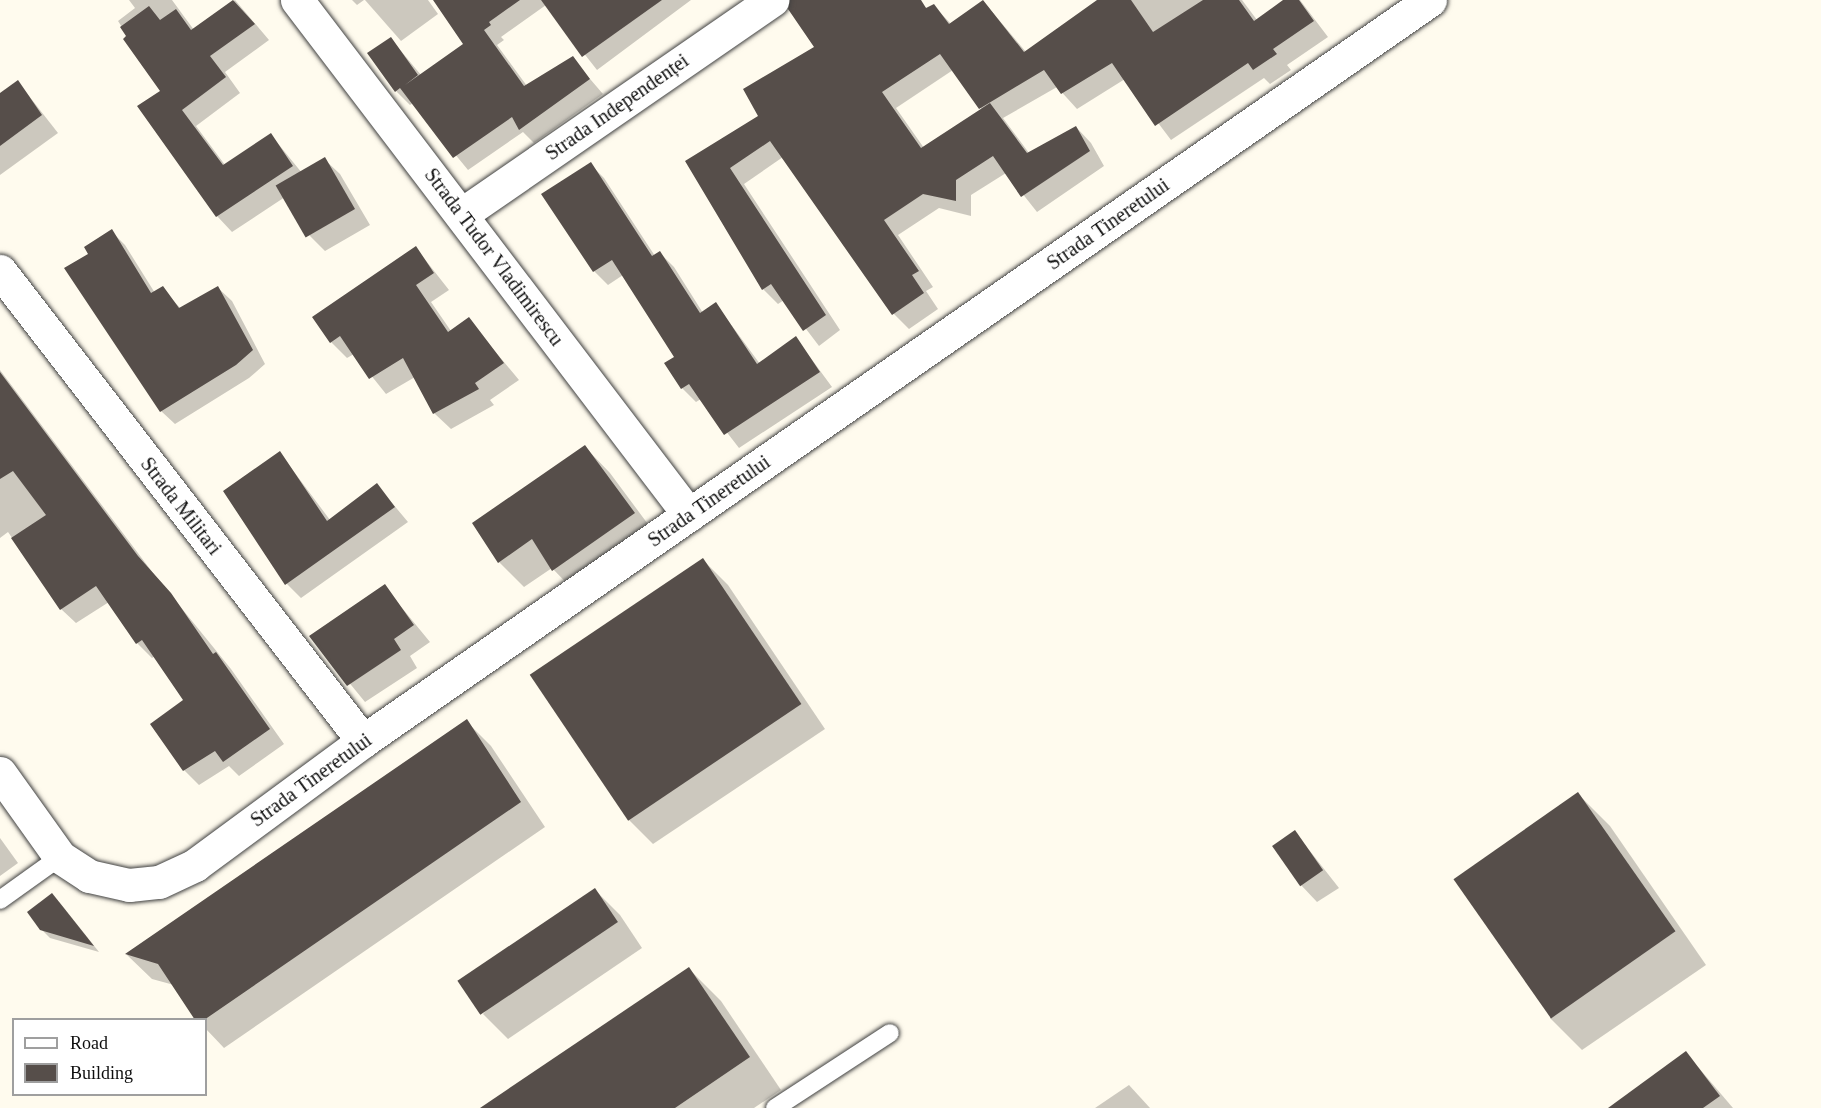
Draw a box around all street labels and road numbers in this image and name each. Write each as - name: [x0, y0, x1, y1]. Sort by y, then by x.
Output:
- street label: Strada Independenței: [541, 49, 693, 165]
- street label: Strada Tudor Vladimirescu: [419, 163, 569, 351]
- street label: Strada Tineretului: [1042, 173, 1174, 275]
- street label: Strada Tineretului: [643, 450, 775, 552]
- street label: Strada Militari: [135, 452, 227, 560]
- street label: Strada Tineretului: [246, 728, 376, 832]

